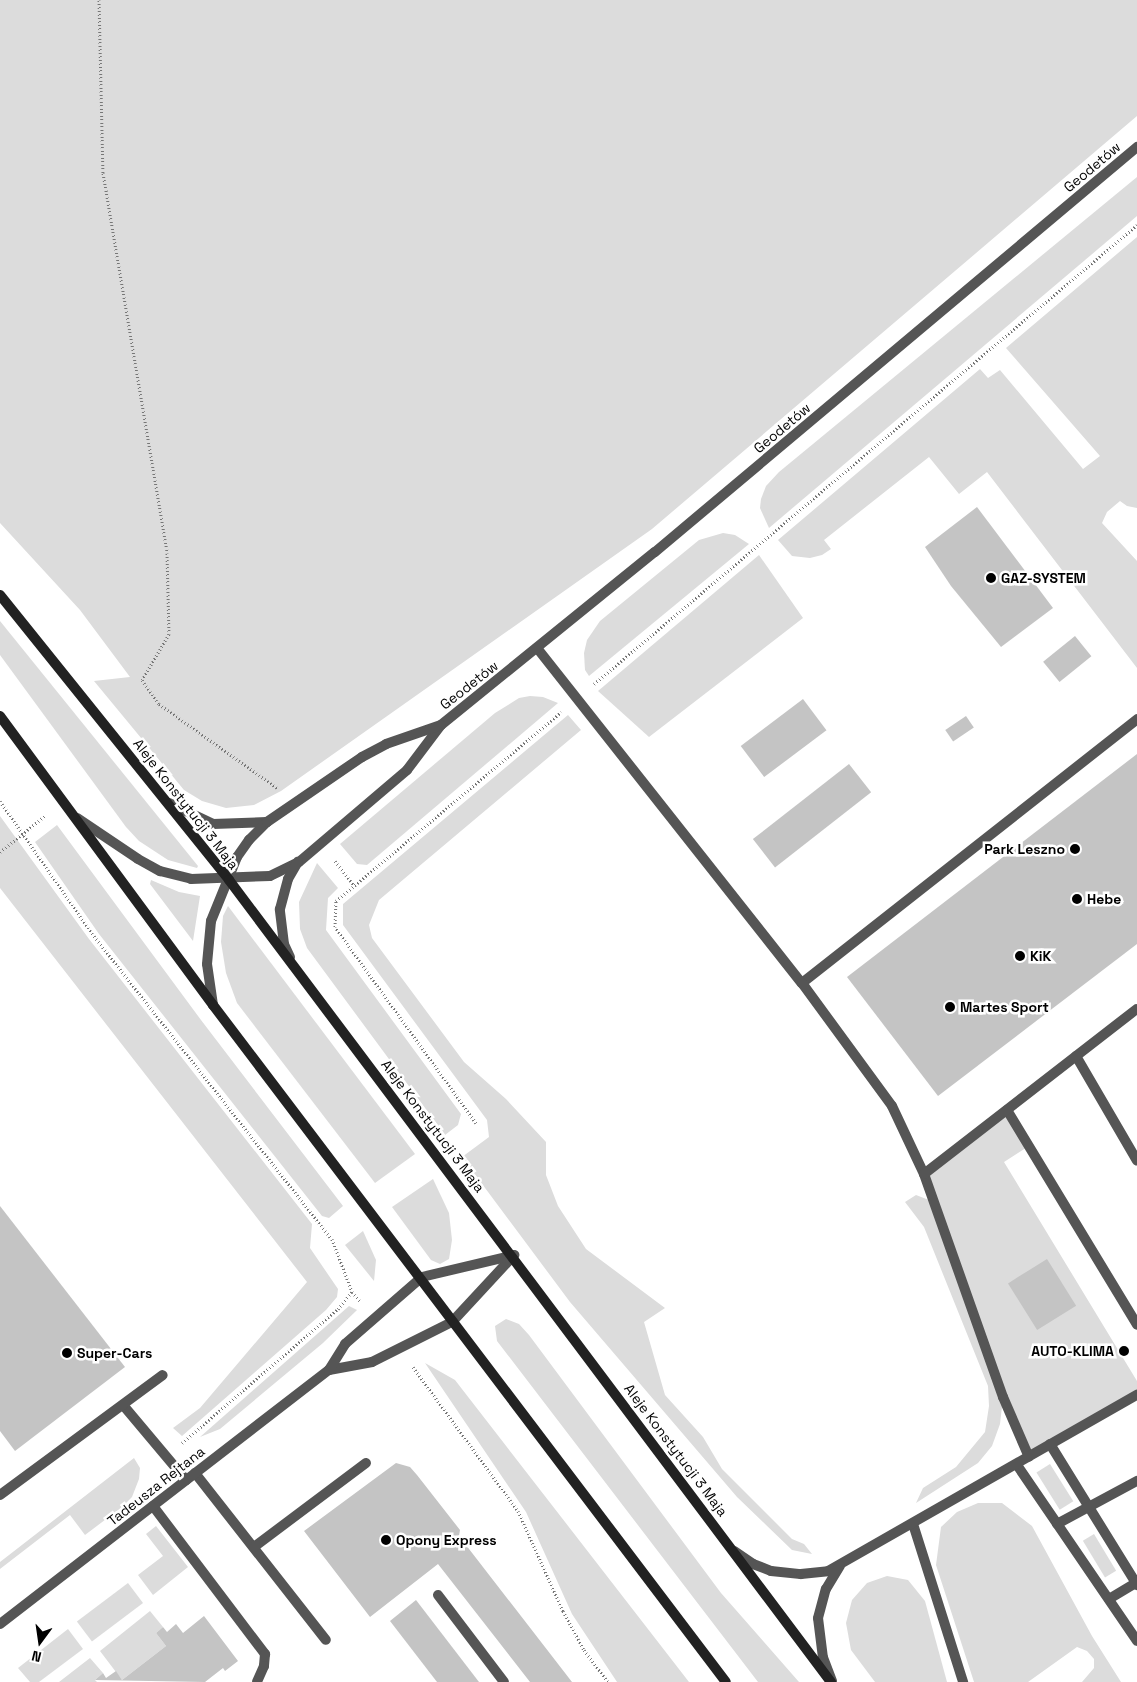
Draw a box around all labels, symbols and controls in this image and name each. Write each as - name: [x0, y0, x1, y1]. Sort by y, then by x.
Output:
- street label: Geodetów: [1060, 138, 1124, 196]
- street label: Geodetów: [750, 399, 814, 457]
- place label: GAZ-SYSTEM: [1001, 570, 1086, 586]
- marker: GAZ-SYSTEM: [985, 572, 997, 584]
- street label: Geodetów: [437, 657, 501, 713]
- street label: Aleje Konstytucji 3 Maja: [130, 735, 242, 873]
- place label: Park Leszno: [984, 841, 1065, 857]
- marker: Park Leszno: [1069, 843, 1081, 855]
- place label: Hebe: [1087, 891, 1121, 907]
- marker: Hebe: [1071, 893, 1083, 905]
- place label: KiK: [1030, 948, 1051, 964]
- marker: KiK: [1014, 950, 1026, 962]
- place label: Martes Sport: [960, 999, 1049, 1015]
- marker: Martes Sport: [944, 1001, 956, 1013]
- street label: Aleje Konstytucji 3 Maja: [378, 1057, 488, 1195]
- place label: AUTO-KLIMA: [1031, 1343, 1114, 1359]
- place label: Super-Cars: [77, 1345, 152, 1361]
- marker: AUTO-KLIMA: [1118, 1345, 1130, 1357]
- marker: Super-Cars: [61, 1347, 73, 1359]
- street label: Aleje Konstytucji 3 Maja: [621, 1381, 731, 1519]
- street label: Tadeusza Rejtana: [104, 1443, 208, 1529]
- place label: Opony Express: [396, 1532, 497, 1548]
- marker: Opony Express: [380, 1534, 392, 1546]
- north arrow: [15, 1617, 65, 1667]
- text: N: [30, 1647, 43, 1666]

